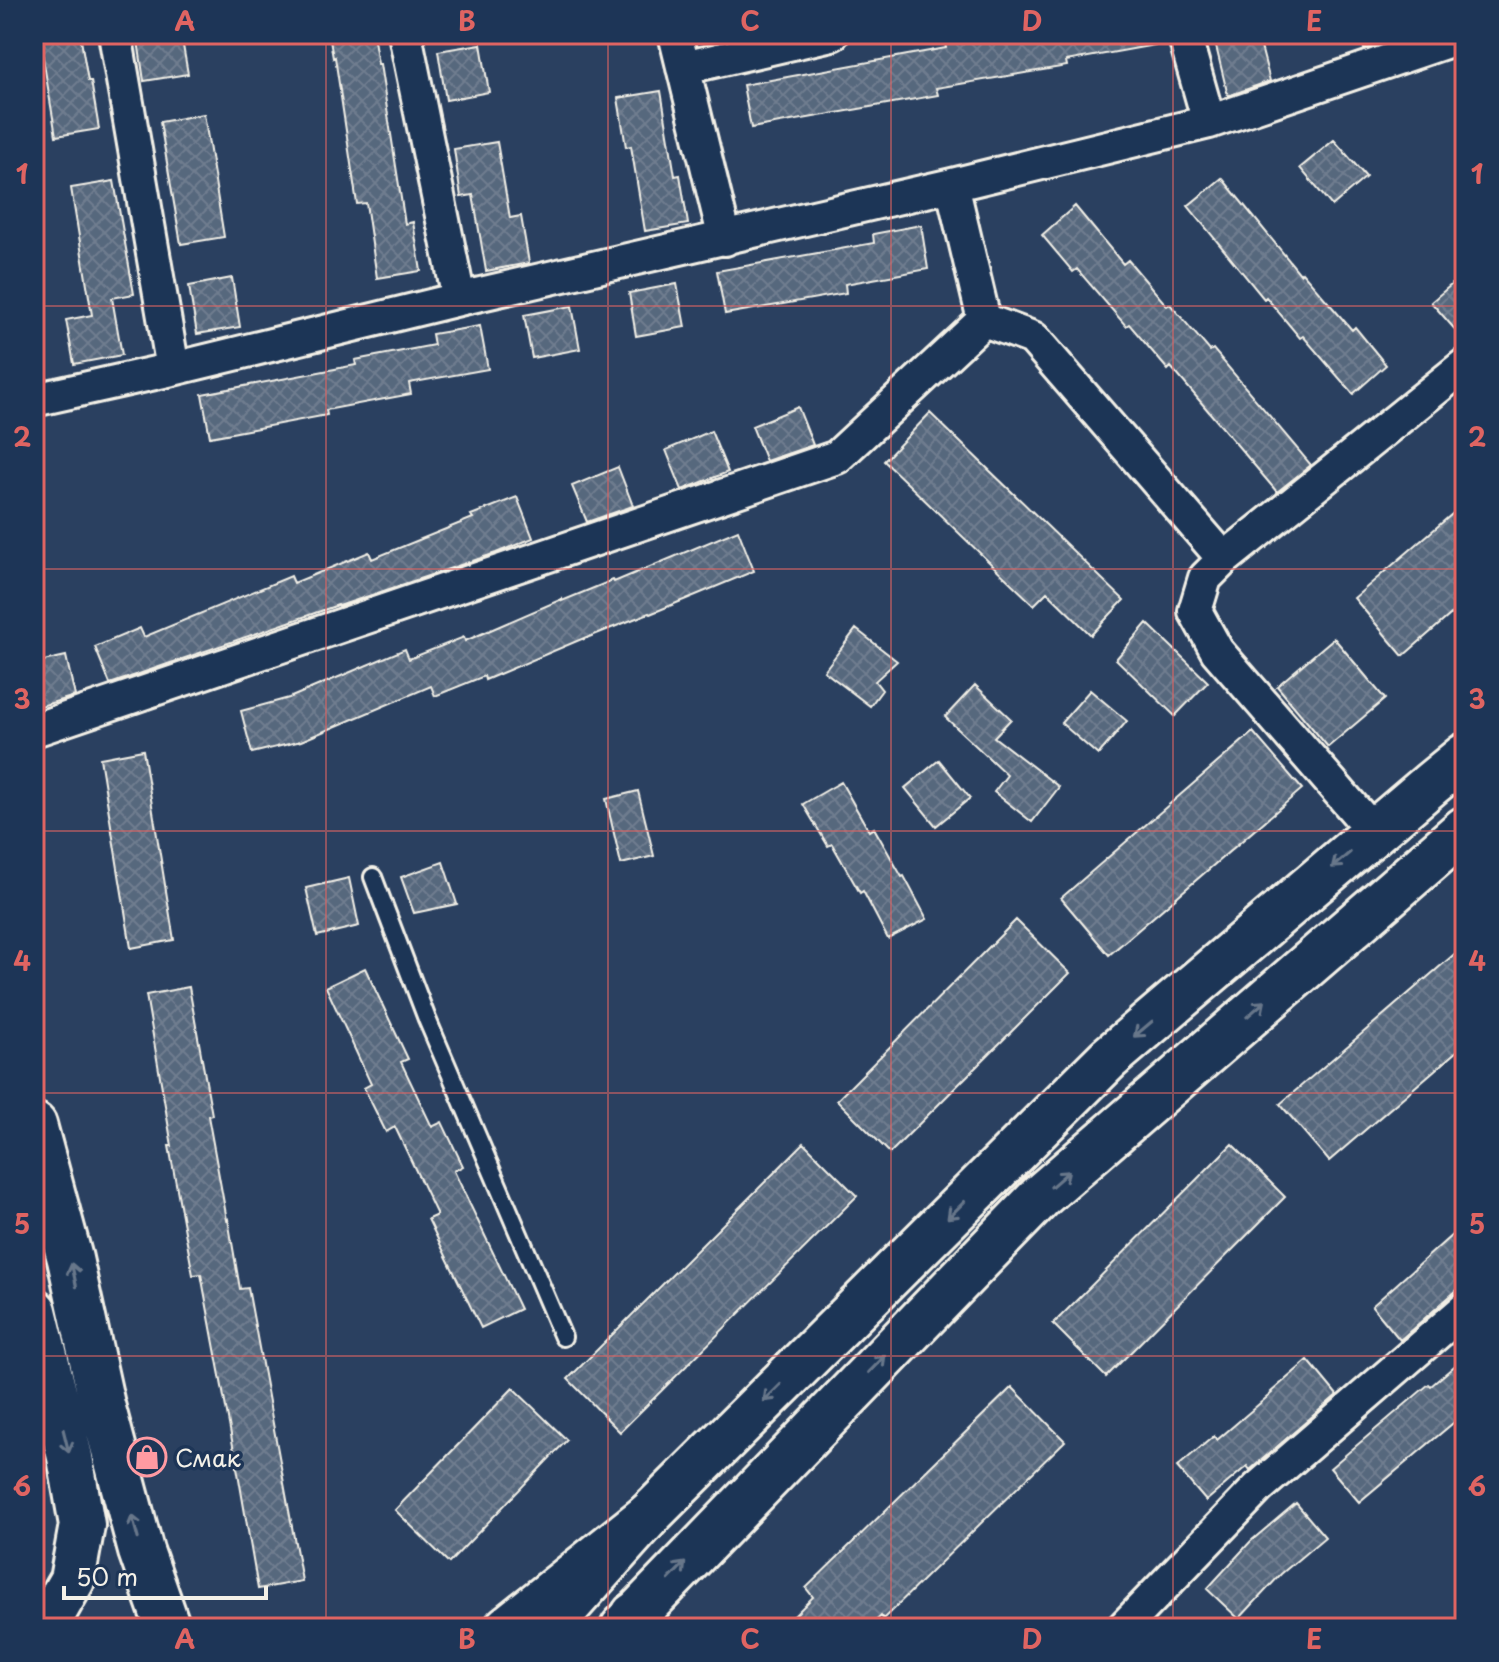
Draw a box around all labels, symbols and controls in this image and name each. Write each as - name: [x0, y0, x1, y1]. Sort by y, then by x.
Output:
- text: A: [175, 1, 195, 40]
- text: B: [458, 1, 476, 40]
- text: C: [740, 1, 760, 40]
- text: D: [1022, 1, 1042, 40]
- text: E: [1306, 1, 1322, 40]
- text: 1: [16, 154, 28, 193]
- text: 1: [1471, 154, 1483, 193]
- text: 2: [13, 417, 31, 456]
- text: 2: [1468, 417, 1486, 456]
- text: 3: [13, 679, 31, 718]
- text: 3: [1468, 679, 1486, 718]
- one-way arrow: [1331, 851, 1351, 869]
- text: 4: [13, 941, 31, 980]
- text: 4: [1468, 941, 1486, 980]
- one-way arrow: [1246, 1001, 1266, 1019]
- one-way arrow: [1133, 1020, 1154, 1038]
- one-way arrow: [1049, 1170, 1069, 1188]
- one-way arrow: [947, 1200, 966, 1219]
- text: 5: [14, 1204, 30, 1243]
- text: 5: [1469, 1204, 1485, 1243]
- one-way arrow: [66, 1262, 81, 1288]
- one-way arrow: [867, 1355, 886, 1374]
- one-way arrow: [763, 1383, 782, 1402]
- one-way arrow: [60, 1428, 75, 1454]
- shop icon: Смак: [126, 1436, 168, 1478]
- place label: Смак: [175, 1439, 241, 1475]
- text: 6: [13, 1466, 31, 1505]
- text: 6: [1468, 1466, 1486, 1505]
- one-way arrow: [127, 1515, 142, 1541]
- scale bar: [64, 1550, 266, 1600]
- text: 50 m: [76, 1558, 138, 1594]
- one-way arrow: [667, 1561, 686, 1581]
- text: A: [175, 1619, 195, 1658]
- text: B: [458, 1619, 476, 1658]
- text: C: [740, 1619, 760, 1658]
- text: D: [1022, 1619, 1042, 1658]
- text: E: [1306, 1619, 1322, 1658]

